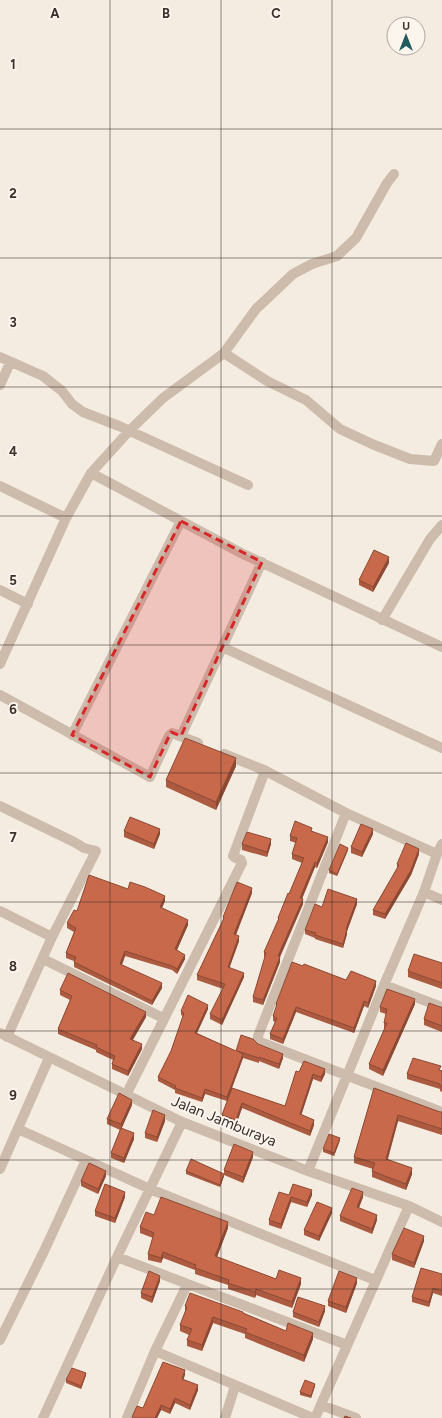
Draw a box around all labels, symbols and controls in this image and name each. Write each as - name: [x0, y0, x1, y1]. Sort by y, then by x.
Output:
- text: A: [50, 6, 60, 21]
- text: B: [162, 6, 170, 21]
- text: C: [271, 6, 281, 21]
- north arrow: [386, 16, 426, 56]
- text: U: [402, 20, 410, 33]
- text: 1: [10, 57, 16, 72]
- text: 2: [9, 186, 17, 201]
- text: 3: [9, 315, 17, 330]
- text: 4: [9, 444, 17, 459]
- text: 5: [9, 573, 17, 588]
- text: 6: [9, 702, 17, 717]
- text: 7: [9, 830, 17, 845]
- text: 8: [9, 959, 17, 974]
- text: 9: [9, 1088, 17, 1103]
- street label: Jalan Jamburaya: [169, 1092, 279, 1150]

